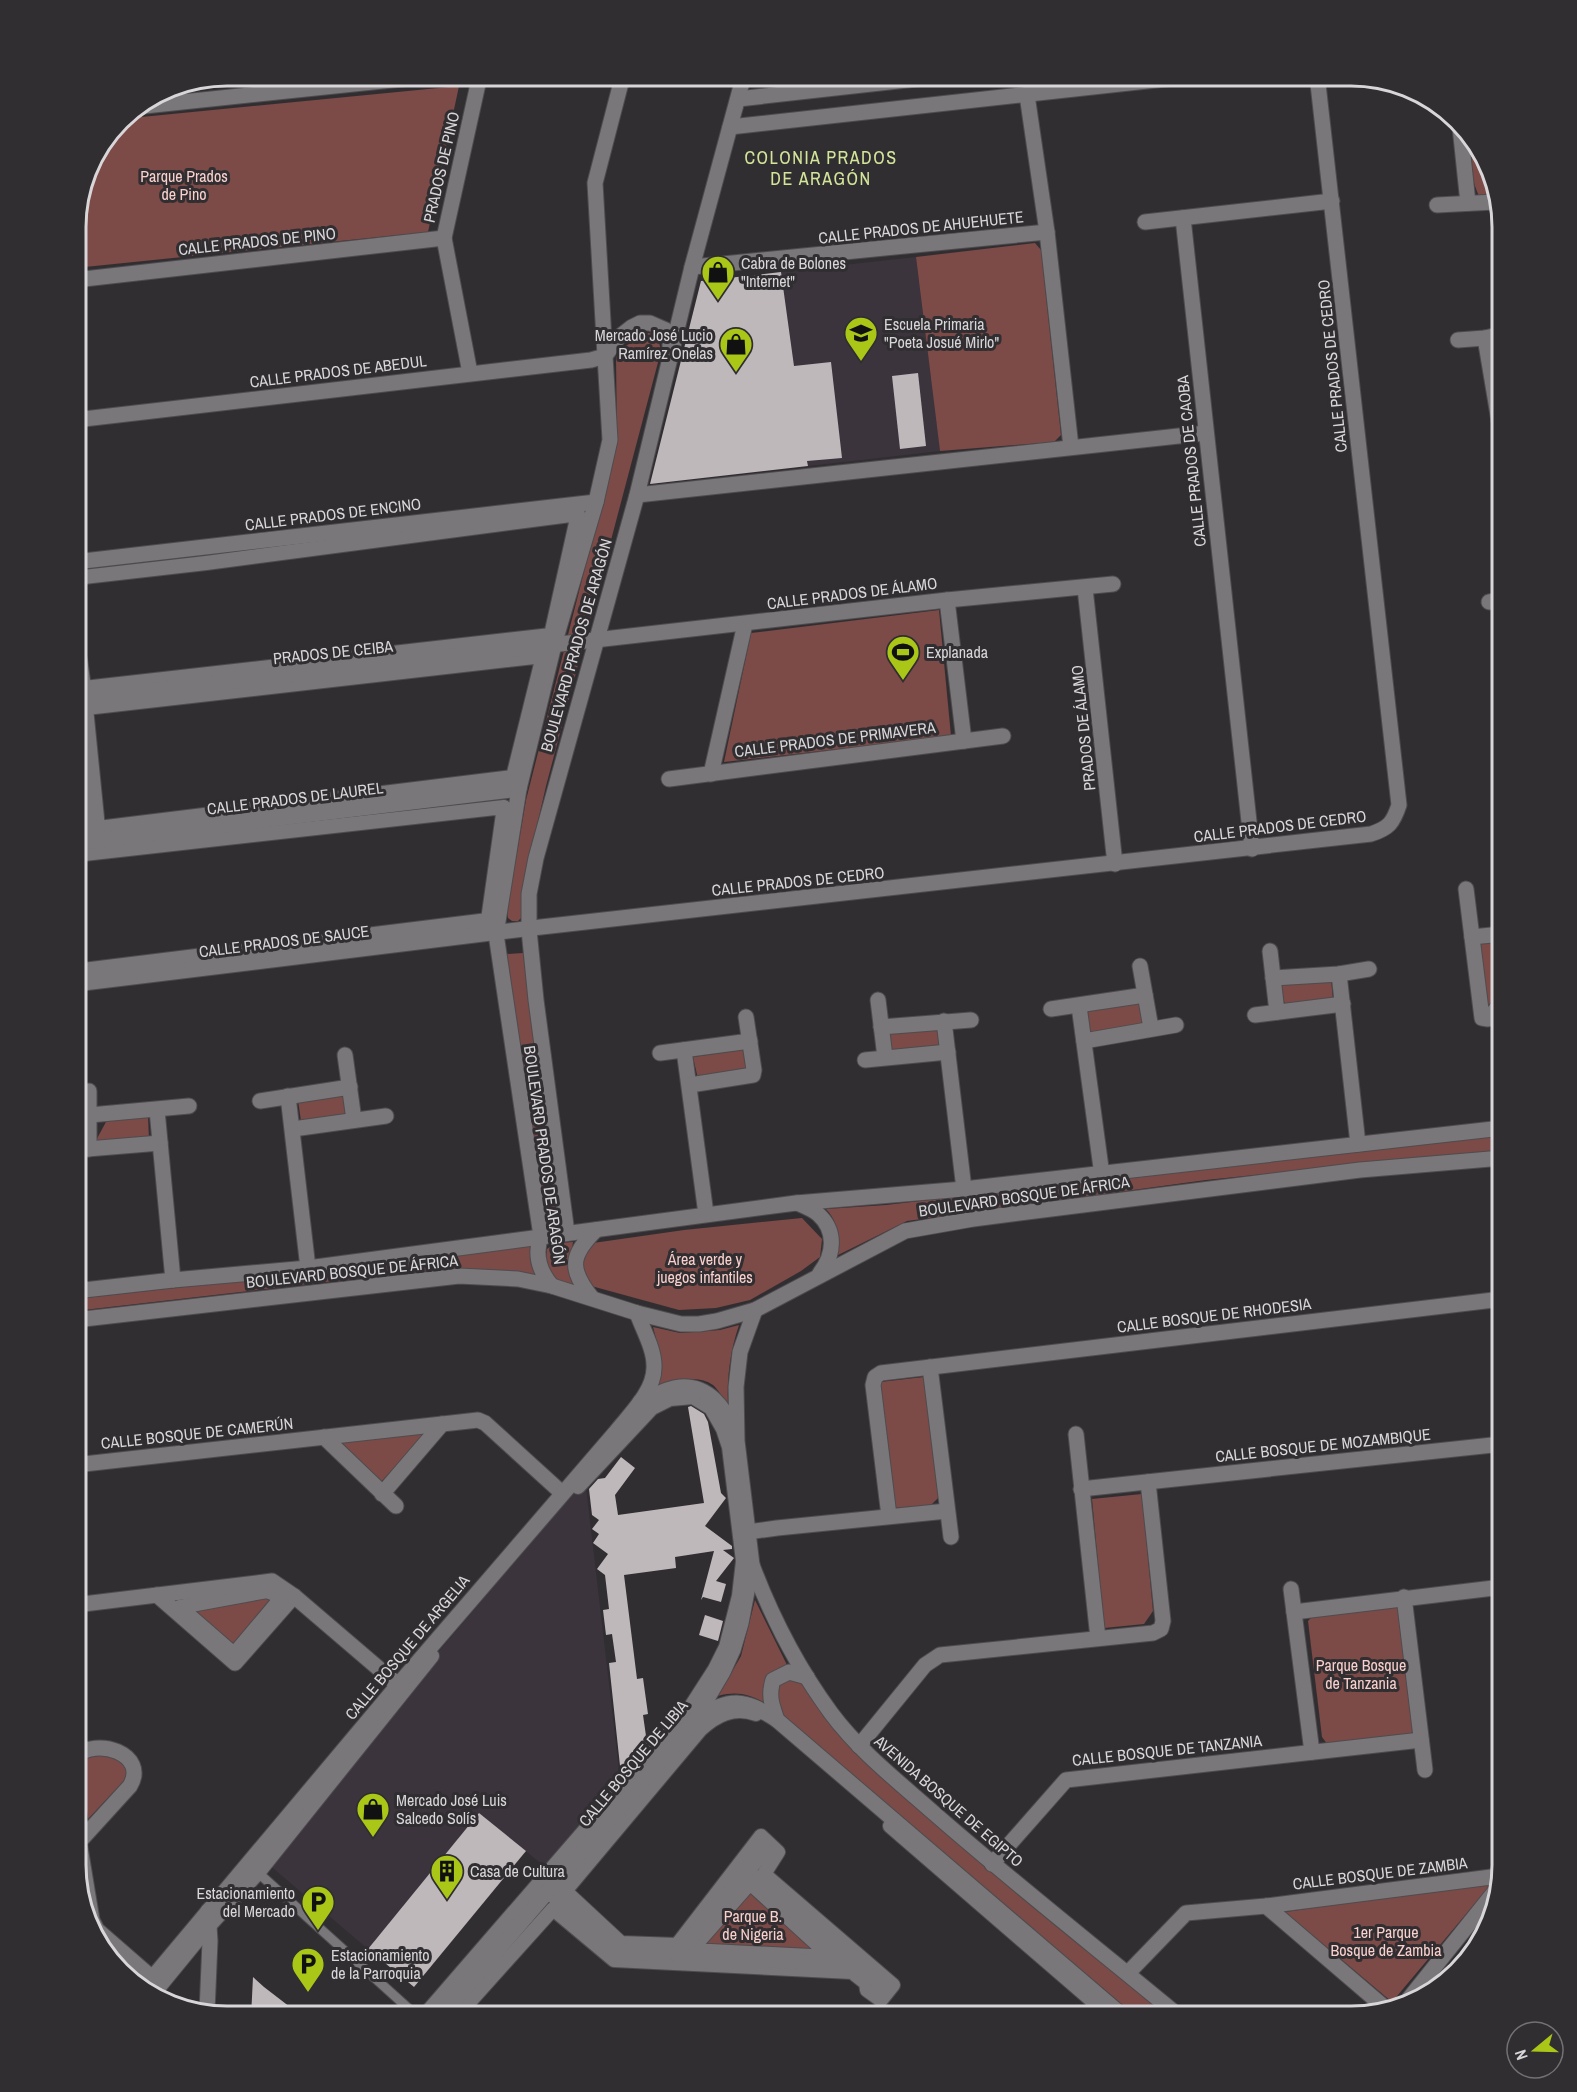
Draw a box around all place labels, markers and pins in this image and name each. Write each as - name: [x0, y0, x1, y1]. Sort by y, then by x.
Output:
- place label: Cabra de Bolones "Internet": [741, 252, 846, 292]
- shop icon: Cabra de Bolones "Internet": [700, 254, 736, 301]
- place label: Escuela Primaria "Poeta Josué Mirlo": [884, 313, 999, 353]
- school or university icon: Escuela Primaria "Poeta Josué Mirlo": [843, 315, 879, 362]
- place label: Mercado José Lucio Ramírez Onelas: [595, 324, 713, 364]
- shop icon: Mercado José Lucio Ramírez Onelas: [718, 326, 754, 373]
- sports icon: Explanada: [885, 634, 921, 681]
- place label: Explanada: [926, 641, 989, 663]
- place label: Mercado José Luis Salcedo Solís: [396, 1789, 507, 1829]
- shop icon: Mercado José Luis Salcedo Solís: [355, 1791, 391, 1838]
- building icon: Casa de Cultura: [429, 1853, 465, 1900]
- place label: Casa de Cultura: [470, 1860, 566, 1882]
- place label: Estacionamiento del Mercado: [197, 1882, 295, 1922]
- parking icon: Estacionamiento del Mercado: [300, 1884, 336, 1931]
- place label: Estacionamiento de la Parroquia: [331, 1944, 429, 1984]
- parking icon: Estacionamiento de la Parroquia: [290, 1946, 326, 1993]

